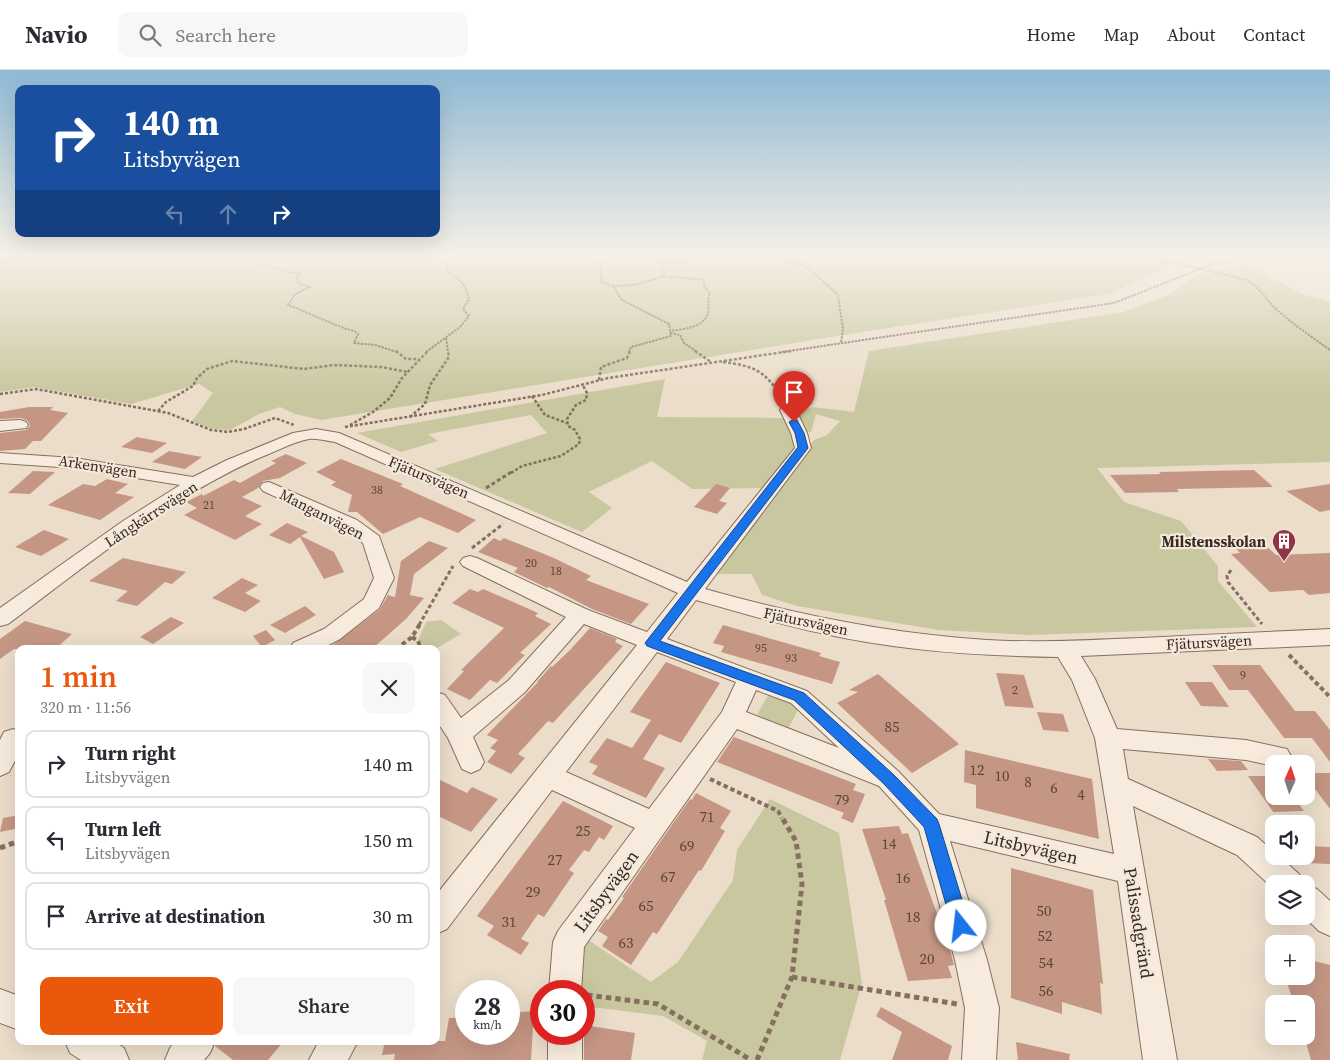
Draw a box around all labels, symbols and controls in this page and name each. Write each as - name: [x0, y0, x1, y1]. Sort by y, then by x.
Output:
- search box: [118, 12, 468, 57]
- text: Navio: [25, 18, 88, 51]
- icon: search: [136, 21, 164, 49]
- text: Search here: [176, 22, 276, 48]
- text: Home: [1027, 22, 1076, 47]
- text: Map: [1104, 22, 1139, 47]
- text: About: [1167, 22, 1215, 47]
- text: Contact: [1243, 22, 1305, 47]
- text: 140 m: [123, 99, 219, 147]
- icon: right: [40, 105, 105, 170]
- text: Litsbyvägen: [123, 144, 241, 174]
- icon: left: [161, 200, 189, 228]
- icon: ahead: [214, 200, 242, 228]
- icon: right: [267, 200, 295, 228]
- pin: [773, 371, 815, 422]
- icon: arrive: [780, 378, 808, 406]
- street label: Arkenvägen: [57, 449, 139, 483]
- street label: Fjätursvägen: [385, 451, 473, 503]
- street label: Långkärrsvägen: [100, 476, 202, 552]
- house number: 38: [371, 482, 383, 498]
- street label: Manganvägen: [276, 484, 368, 544]
- house number: 21: [203, 497, 215, 513]
- building icon: Milstensskolan: [1271, 528, 1297, 562]
- place label: Milstensskolan: [1161, 531, 1266, 552]
- house number: 20: [525, 555, 537, 571]
- house number: 18: [550, 563, 562, 579]
- street label: Fjätursvägen: [762, 602, 850, 640]
- street label: Fjätursvägen: [1166, 629, 1252, 655]
- house number: 95: [755, 640, 767, 656]
- house number: 93: [785, 650, 797, 666]
- text: 1 min: [40, 656, 117, 697]
- button: close: [363, 662, 415, 714]
- house number: 9: [1240, 667, 1246, 683]
- house number: 2: [1012, 682, 1018, 698]
- text: 320 m · 11:56: [40, 696, 131, 718]
- house number: 85: [884, 716, 900, 737]
- text: Turn right: [85, 740, 176, 766]
- icon: right: [42, 750, 70, 778]
- text: 140 m: [363, 751, 413, 777]
- north arrow: [1265, 755, 1315, 805]
- map controls: [1265, 755, 1315, 1045]
- house number: 12: [969, 759, 985, 780]
- house number: 10: [994, 765, 1010, 786]
- text: Litsbyvägen: [85, 766, 171, 788]
- house number: 8: [1024, 771, 1032, 792]
- house number: 6: [1050, 777, 1058, 798]
- house number: 4: [1077, 784, 1085, 805]
- house number: 79: [834, 789, 850, 810]
- house number: 71: [699, 806, 715, 827]
- button: sound: [1265, 815, 1315, 865]
- text: Turn left: [85, 816, 161, 842]
- house number: 25: [575, 820, 591, 841]
- street label: Litsbyvägen: [981, 824, 1081, 870]
- icon: left: [42, 826, 70, 854]
- text: 150 m: [363, 827, 413, 853]
- house number: 14: [881, 833, 897, 854]
- house number: 69: [679, 835, 695, 856]
- text: Litsbyvägen: [85, 842, 171, 864]
- street label: Litsbyvägen: [568, 845, 644, 937]
- house number: 27: [547, 849, 563, 870]
- house number: 67: [660, 866, 676, 887]
- street label: Palissadgränd: [1118, 866, 1160, 980]
- house number: 16: [895, 867, 911, 888]
- button: layers: [1265, 875, 1315, 925]
- house number: 29: [525, 881, 541, 902]
- house number: 65: [638, 895, 654, 916]
- position arrow: [934, 899, 986, 951]
- house number: 50: [1036, 900, 1052, 921]
- icon: arrive: [42, 902, 70, 930]
- text: Arrive at destination: [85, 903, 265, 929]
- text: 30 m: [372, 903, 413, 929]
- house number: 18: [905, 906, 921, 927]
- house number: 31: [501, 911, 517, 932]
- house number: 52: [1037, 925, 1053, 946]
- house number: 63: [618, 932, 634, 953]
- button: +: [1265, 935, 1315, 985]
- house number: 20: [919, 948, 935, 969]
- house number: 54: [1038, 952, 1054, 973]
- button: Exit: [40, 977, 223, 1035]
- button: Share: [233, 977, 415, 1035]
- speed limit sign: 30: [530, 980, 595, 1045]
- house number: 56: [1038, 980, 1054, 1001]
- text: 28: [474, 989, 501, 1023]
- button: −: [1265, 995, 1315, 1045]
- text: km/h: [473, 1017, 502, 1033]

